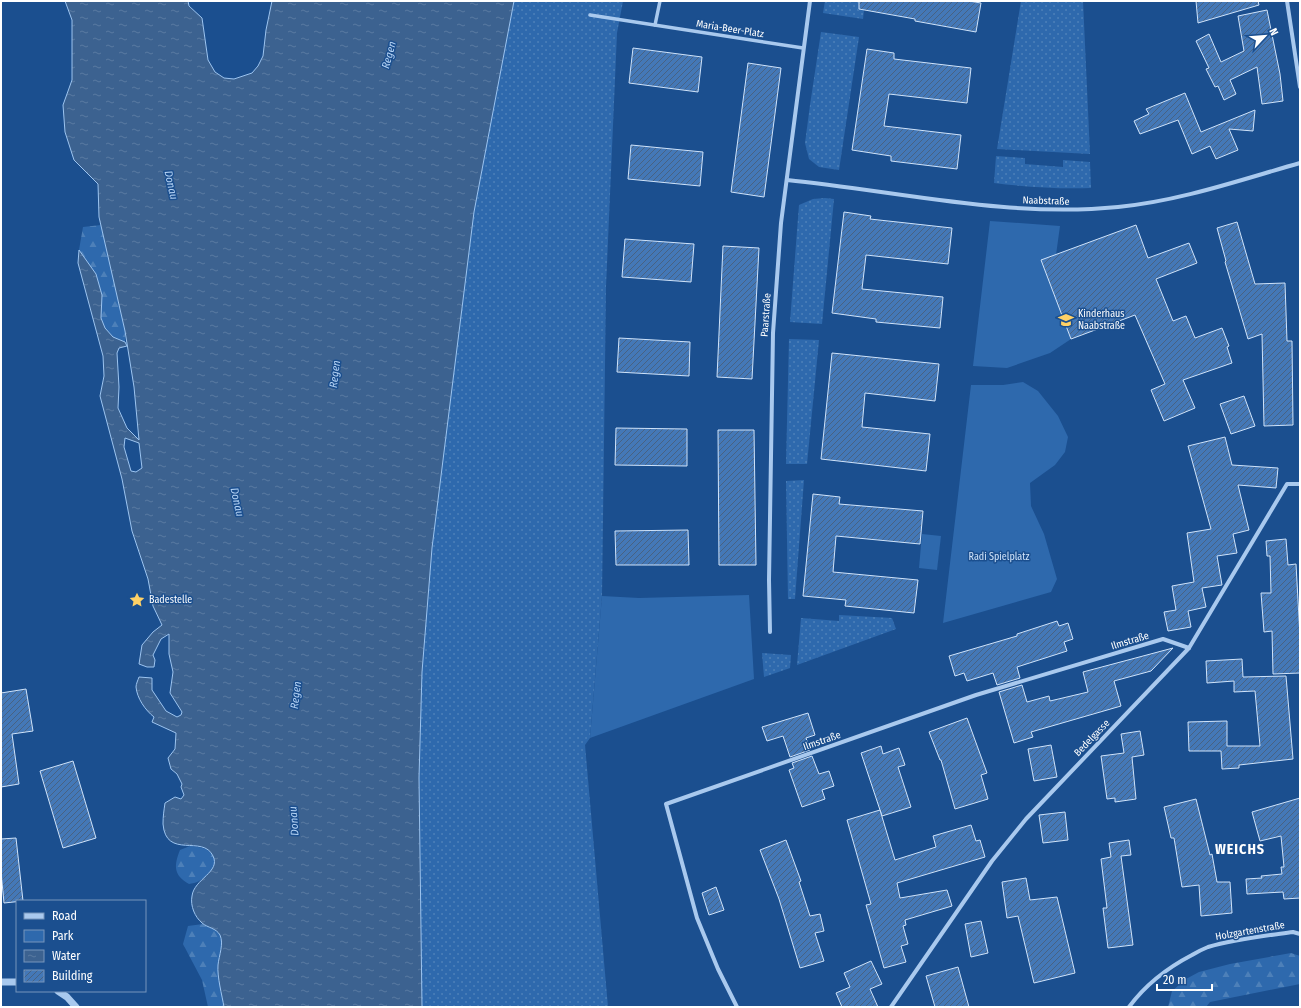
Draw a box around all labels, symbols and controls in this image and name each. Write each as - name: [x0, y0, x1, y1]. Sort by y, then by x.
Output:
- north arrow: [1245, 16, 1285, 56]
- street label: Maria-Beer-Platz: [695, 18, 765, 40]
- text: N: [1266, 26, 1281, 38]
- water label: Regen: [379, 40, 399, 70]
- water label: Donau: [162, 169, 180, 201]
- street label: Naabstraße: [1022, 194, 1070, 208]
- street label: Paarstraße: [758, 293, 774, 337]
- place label: Kinderhaus Naabstraße: [1078, 308, 1125, 332]
- school or university icon: Kinderhaus Naabstraße: [1057, 311, 1075, 329]
- water label: Regen: [327, 359, 343, 389]
- water label: Donau: [228, 486, 246, 518]
- park label: Radi Spielplatz: [969, 551, 1029, 563]
- place icon: Badestelle: [128, 591, 146, 609]
- place label: Badestelle: [149, 594, 192, 606]
- street label: Ilmstraße: [1110, 630, 1150, 652]
- water label: Regen: [288, 680, 304, 710]
- street label: Bedelgasse: [1072, 717, 1112, 759]
- street label: Ilmstraße: [802, 729, 842, 753]
- water label: Donau: [286, 806, 302, 836]
- district label: WEICHS: [1215, 841, 1265, 858]
- legend: [16, 900, 146, 992]
- text: Road: [52, 909, 77, 923]
- street label: Holzgartenstraße: [1214, 919, 1286, 943]
- text: Park: [52, 929, 74, 943]
- text: Water: [52, 949, 81, 963]
- scale bar: [1157, 966, 1212, 992]
- text: Building: [52, 969, 93, 983]
- text: 20 m: [1163, 973, 1187, 987]

